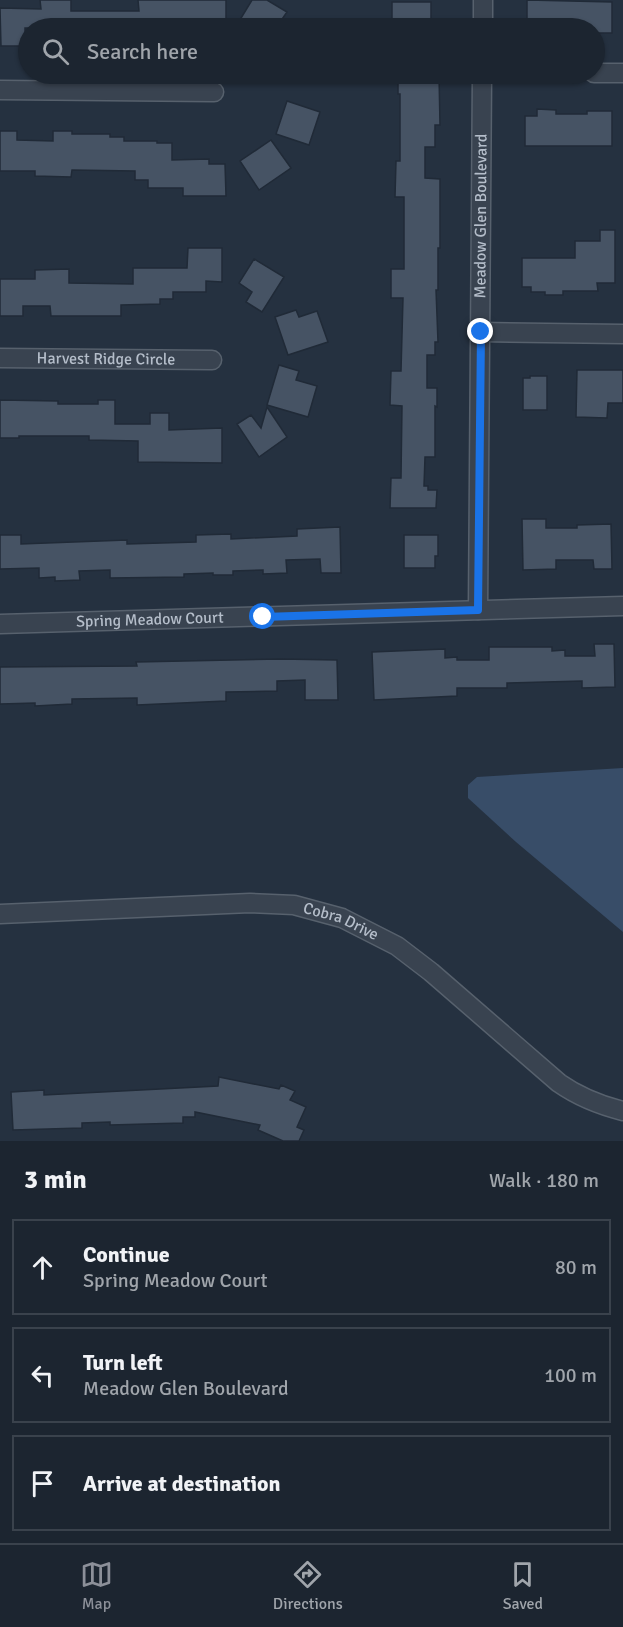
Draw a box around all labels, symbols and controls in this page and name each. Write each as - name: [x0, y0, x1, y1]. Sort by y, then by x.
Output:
- search box: [18, 18, 605, 84]
- icon: search: [39, 35, 72, 68]
- text: Search here: [87, 38, 198, 65]
- street label: Meadow Glen Boulevard: [470, 134, 492, 298]
- route end: [467, 318, 493, 344]
- street label: Harvest Ridge Circle: [37, 348, 175, 370]
- route start: [249, 603, 275, 629]
- street label: Spring Meadow Court: [76, 608, 225, 632]
- street label: Cobra Drive: [301, 898, 382, 945]
- text: 3 min: [24, 1164, 87, 1196]
- text: Walk · 180 m: [489, 1168, 599, 1193]
- text: Continue: [83, 1241, 170, 1268]
- icon: ahead: [26, 1251, 59, 1284]
- text: 80 m: [555, 1255, 597, 1280]
- text: Spring Meadow Court: [83, 1268, 268, 1293]
- text: Turn left: [83, 1349, 163, 1376]
- icon: left: [26, 1359, 59, 1392]
- text: 100 m: [544, 1363, 597, 1388]
- text: Meadow Glen Boulevard: [83, 1376, 289, 1401]
- icon: arrive: [26, 1467, 59, 1500]
- text: Arrive at destination: [83, 1470, 280, 1497]
- tab: Map: [80, 1558, 113, 1614]
- tab: Directions: [273, 1558, 343, 1614]
- tab: Saved: [503, 1558, 543, 1614]

